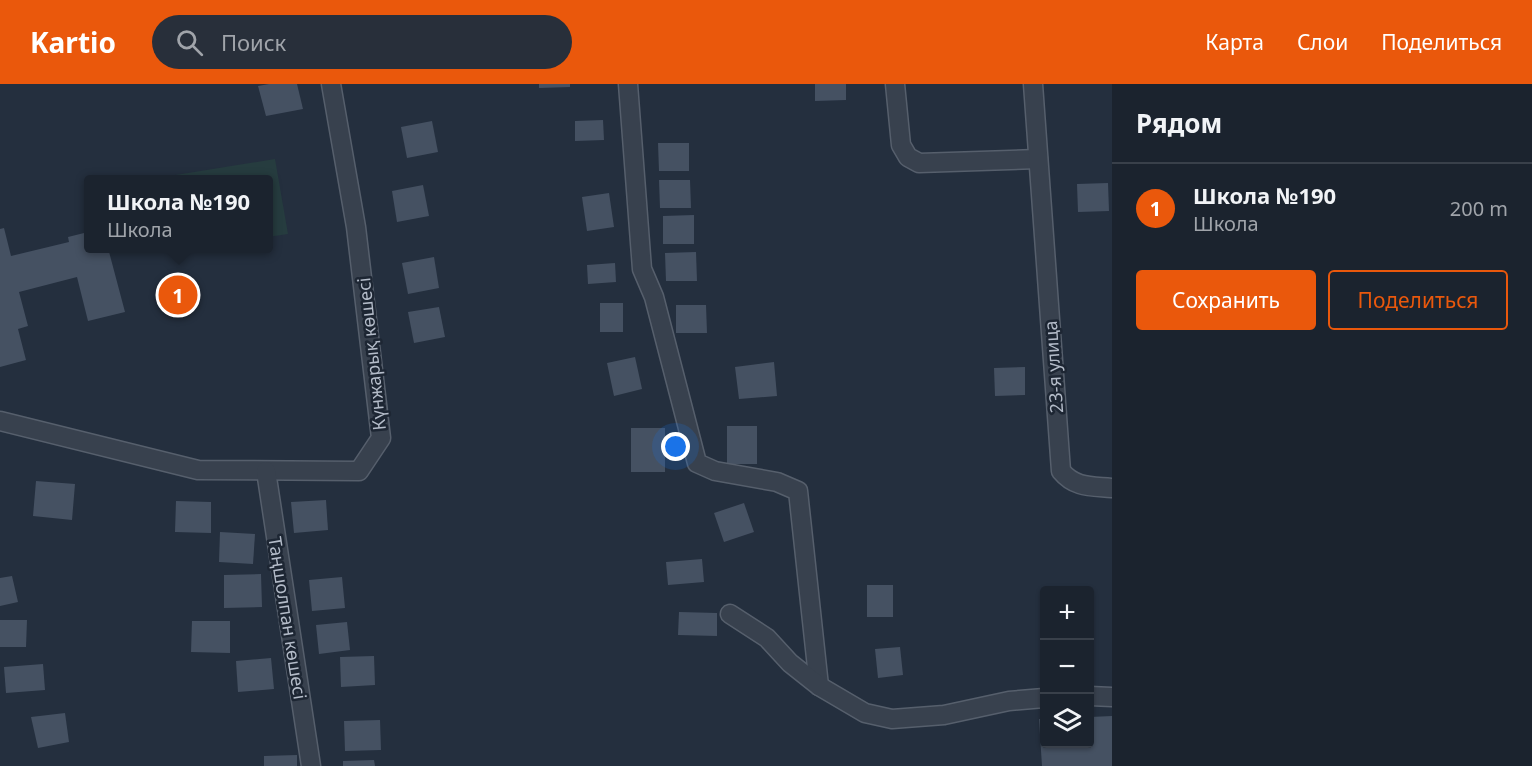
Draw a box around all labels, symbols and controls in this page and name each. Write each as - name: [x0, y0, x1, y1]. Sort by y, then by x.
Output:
- search box: [152, 15, 572, 69]
- text: Kartio: [30, 23, 116, 61]
- icon: search: [173, 26, 206, 59]
- text: Поиск: [221, 27, 286, 57]
- text: Карта: [1205, 28, 1264, 56]
- text: Слои: [1297, 28, 1348, 56]
- text: Поделиться: [1381, 28, 1502, 56]
- text: Рядом: [1136, 105, 1222, 141]
- popup: [84, 175, 273, 253]
- text: Школа №190: [1193, 180, 1336, 210]
- text: Школа №190: [107, 186, 250, 216]
- text: 1: [1150, 195, 1161, 222]
- text: 200 m: [1450, 195, 1508, 222]
- text: Школа: [1193, 210, 1259, 237]
- text: Школа: [107, 216, 173, 243]
- button: Сохранить: [1136, 270, 1316, 330]
- button: Поделиться: [1328, 270, 1508, 330]
- pin: 1: [158, 272, 198, 318]
- street label: Күнжарық көшесі: [351, 276, 391, 432]
- street label: 23-я улица: [1038, 320, 1068, 414]
- your location: [661, 432, 690, 461]
- street label: Таңшолпан көшесі: [263, 535, 313, 701]
- map controls: [1040, 586, 1094, 748]
- button: +: [1040, 586, 1094, 640]
- button: −: [1040, 640, 1094, 694]
- button: layers: [1040, 694, 1094, 748]

